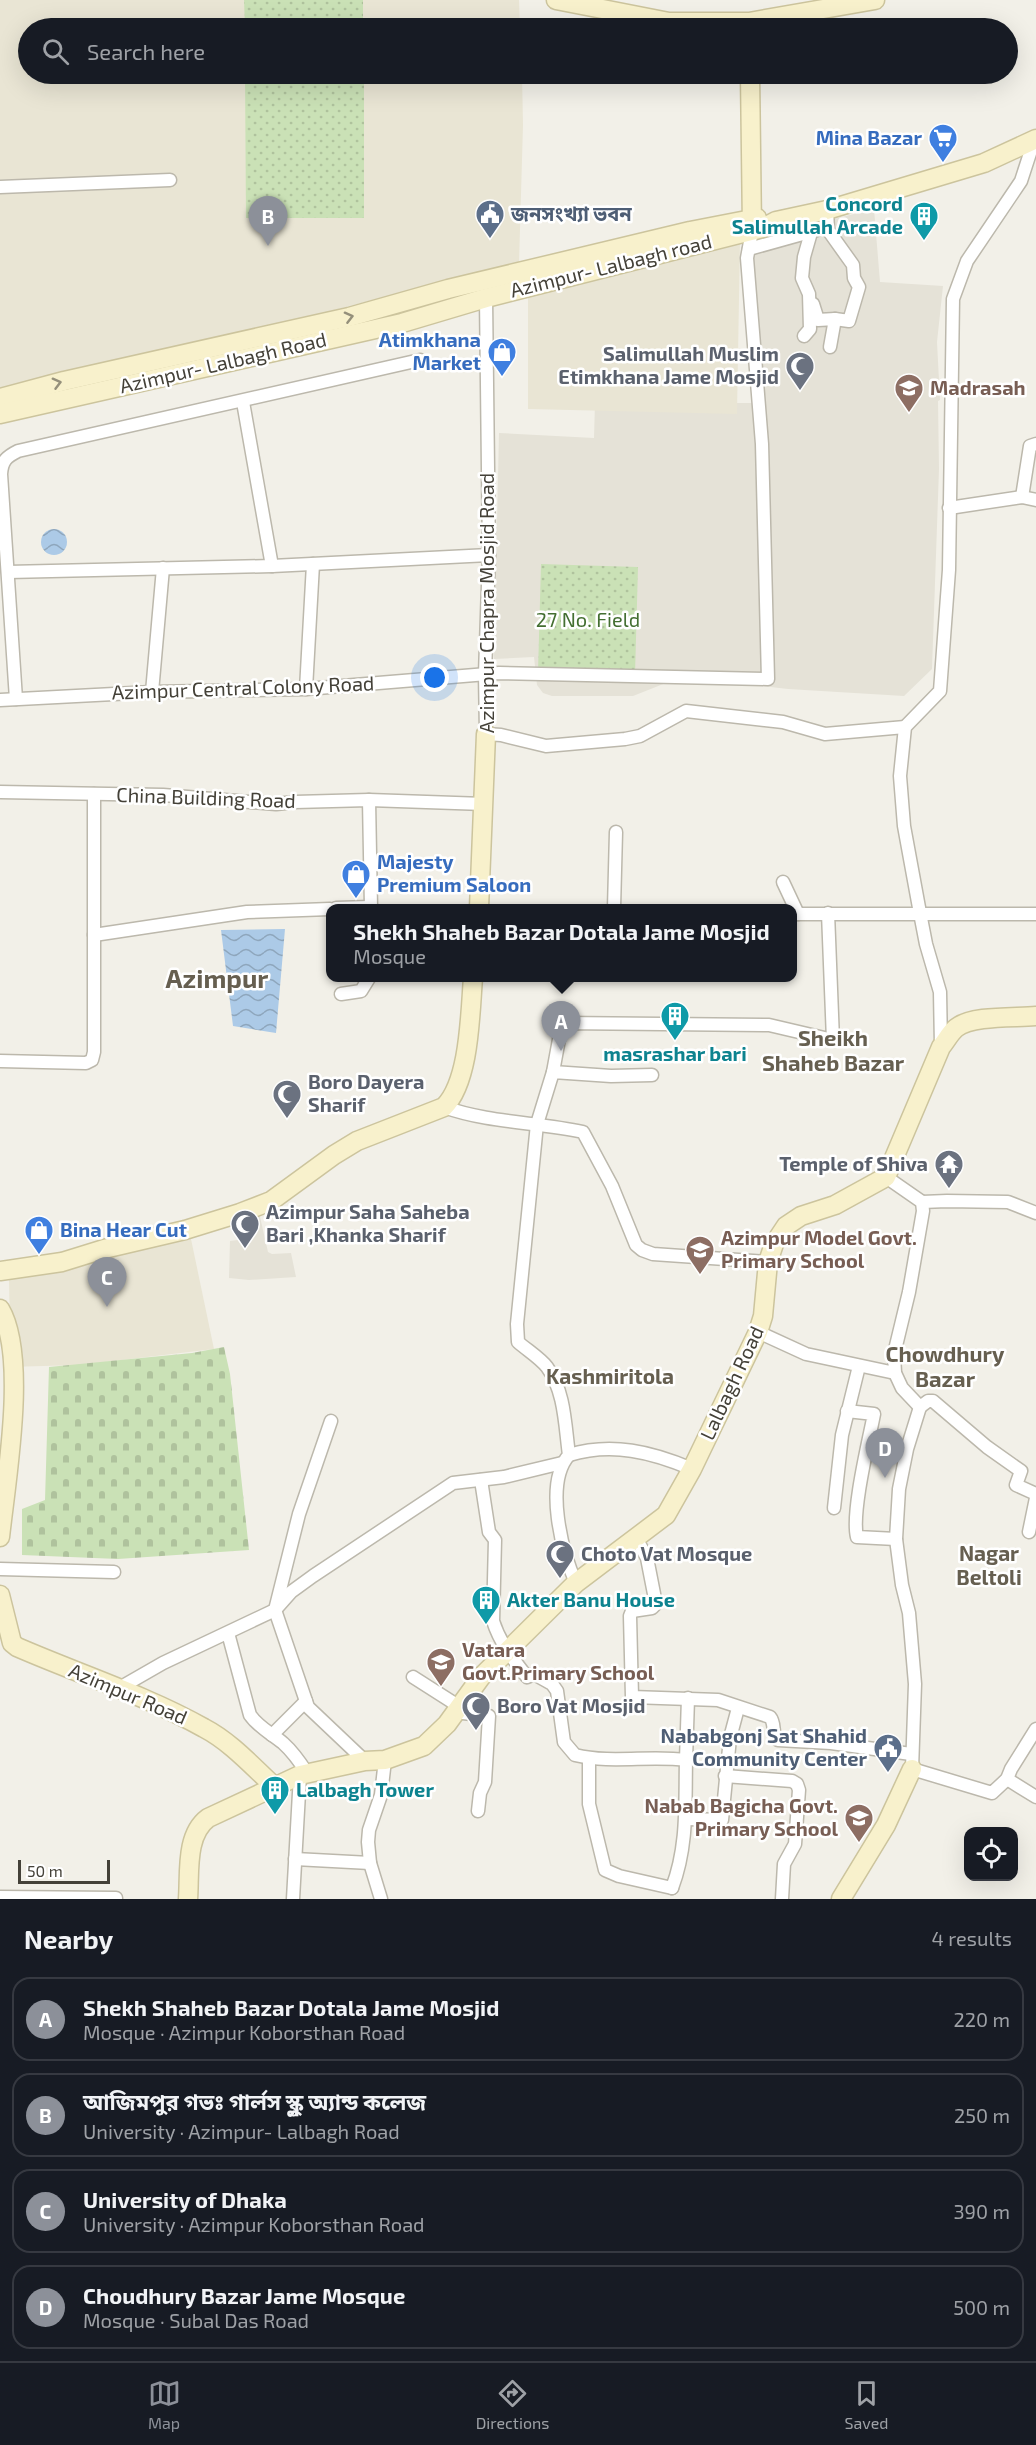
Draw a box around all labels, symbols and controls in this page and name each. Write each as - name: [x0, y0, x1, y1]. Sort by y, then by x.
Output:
- search box: [18, 18, 1018, 84]
- icon: search: [39, 35, 72, 68]
- text: Search here: [87, 38, 205, 64]
- supermarket icon: Mina Bazar: [927, 122, 959, 164]
- place label: Mina Bazar: [816, 125, 922, 149]
- place label: Concord Salimullah Arcade: [732, 191, 903, 238]
- pin: B: [248, 196, 288, 246]
- public building icon: জনসংখ্যা ভবন: [474, 198, 506, 240]
- building icon: Concord Salimullah Arcade: [908, 200, 940, 242]
- place label: জনসংখ্যা ভবন: [510, 201, 632, 225]
- street label: Azimpur- Lalbagh road: [507, 228, 714, 302]
- one-way arrow: [344, 311, 354, 324]
- street label: Azimpur- Lalbagh Road: [117, 327, 329, 398]
- place label: Atimkhana Market: [379, 327, 481, 374]
- shop icon: Atimkhana Market: [486, 336, 518, 378]
- place label: Salimullah Muslim Etimkhana Jame Mosjid: [558, 341, 779, 388]
- mosque icon: Salimullah Muslim Etimkhana Jame Mosjid: [784, 350, 816, 392]
- school or university icon: Madrasah: [893, 372, 925, 414]
- place label: Madrasah: [930, 375, 1026, 399]
- one-way arrow: [51, 378, 61, 390]
- street label: Azimpur Chapra Mosjid Road: [474, 473, 498, 733]
- park label: 27 No. Field: [536, 607, 640, 631]
- your location: [420, 663, 449, 692]
- street label: Azimpur Central Colony Road: [111, 670, 375, 704]
- street label: China Building Road: [116, 782, 296, 812]
- place label: Majesty Premium Saloon: [377, 849, 531, 896]
- shop icon: Majesty Premium Saloon: [340, 858, 372, 900]
- popup: [326, 904, 797, 982]
- text: Shekh Shaheb Bazar Dotala Jame Mosjid: [353, 918, 770, 944]
- text: Mosque: [353, 944, 426, 968]
- district label: Azimpur: [166, 962, 268, 993]
- building icon: masrashar bari: [659, 1000, 691, 1042]
- pin: A: [542, 1002, 580, 1051]
- district label: Sheikh Shaheb Bazar: [762, 1024, 905, 1075]
- place label: masrashar bari: [603, 1041, 747, 1065]
- place label: Boro Dayera Sharif: [308, 1069, 424, 1116]
- mosque icon: Boro Dayera Sharif: [271, 1078, 303, 1120]
- temple icon: Temple of Shiva: [933, 1148, 965, 1190]
- place label: Temple of Shiva: [779, 1151, 928, 1175]
- place label: Azimpur Saha Saheba Bari ,Khanka Sharif: [266, 1199, 470, 1246]
- mosque icon: Azimpur Saha Saheba Bari ,Khanka Sharif: [229, 1208, 261, 1250]
- shop icon: Bina Hear Cut: [23, 1214, 55, 1256]
- place label: Bina Hear Cut: [60, 1217, 187, 1241]
- place label: Azimpur Model Govt. Primary School: [721, 1225, 917, 1273]
- school or university icon: Azimpur Model Govt. Primary School: [684, 1234, 716, 1276]
- pin: C: [88, 1258, 126, 1307]
- street label: Lalbagh Road: [694, 1322, 768, 1443]
- district label: Chowdhury Bazar: [886, 1340, 1005, 1391]
- district label: Kashmiritola: [546, 1363, 674, 1388]
- pin: D: [866, 1428, 904, 1478]
- mosque icon: Choto Vat Mosque: [544, 1538, 576, 1580]
- district label: Nagar Beltoli: [956, 1540, 1022, 1589]
- place label: Choto Vat Mosque: [581, 1541, 752, 1565]
- building icon: Akter Banu House: [470, 1584, 502, 1626]
- place label: Akter Banu House: [507, 1587, 675, 1611]
- place label: Vatara Govt.Primary School: [462, 1637, 655, 1685]
- school or university icon: Vatara Govt.Primary School: [425, 1646, 457, 1688]
- street label: Azimpur Road: [66, 1657, 191, 1729]
- mosque icon: Boro Vat Mosjid: [460, 1690, 492, 1732]
- place label: Boro Vat Mosjid: [497, 1693, 646, 1717]
- place label: Nababgonj Sat Shahid Community Center: [661, 1723, 867, 1771]
- public building icon: Nababgonj Sat Shahid Community Center: [872, 1732, 904, 1774]
- building icon: Lalbagh Tower: [259, 1774, 291, 1816]
- place label: Lalbagh Tower: [296, 1777, 434, 1801]
- place label: Nabab Bagicha Govt. Primary School: [644, 1793, 838, 1841]
- school or university icon: Nabab Bagicha Govt. Primary School: [843, 1802, 875, 1844]
- map controls: [964, 1827, 1018, 1881]
- button: locate: [964, 1827, 1018, 1881]
- scale bar: [18, 1857, 110, 1884]
- text: 50 m: [27, 1861, 63, 1880]
- text: Nearby: [24, 1923, 113, 1954]
- text: 4 results: [932, 1926, 1012, 1950]
- text: Shekh Shaheb Bazar Dotala Jame Mosjid: [83, 1994, 499, 2020]
- text: A: [39, 2007, 52, 2031]
- text: 220 m: [953, 2007, 1010, 2031]
- text: Mosque · Azimpur Koborsthan Road: [83, 2020, 405, 2044]
- text: আজিমপুর গভঃ গার্লস স্কুল অ্যান্ড কলেজ: [83, 2088, 426, 2114]
- text: B: [39, 2103, 52, 2127]
- text: 250 m: [954, 2103, 1010, 2127]
- text: University · Azimpur- Lalbagh Road: [83, 2119, 400, 2143]
- text: University of Dhaka: [83, 2186, 287, 2212]
- text: C: [40, 2199, 51, 2223]
- text: 390 m: [953, 2199, 1010, 2223]
- text: University · Azimpur Koborsthan Road: [83, 2212, 425, 2236]
- text: Choudhury Bazar Jame Mosque: [83, 2282, 405, 2308]
- text: D: [39, 2295, 52, 2319]
- text: 500 m: [953, 2295, 1010, 2319]
- text: Mosque · Subal Das Road: [83, 2308, 309, 2332]
- tab: Map: [148, 2377, 181, 2432]
- tab: Directions: [476, 2377, 549, 2432]
- tab: Saved: [845, 2377, 888, 2432]

